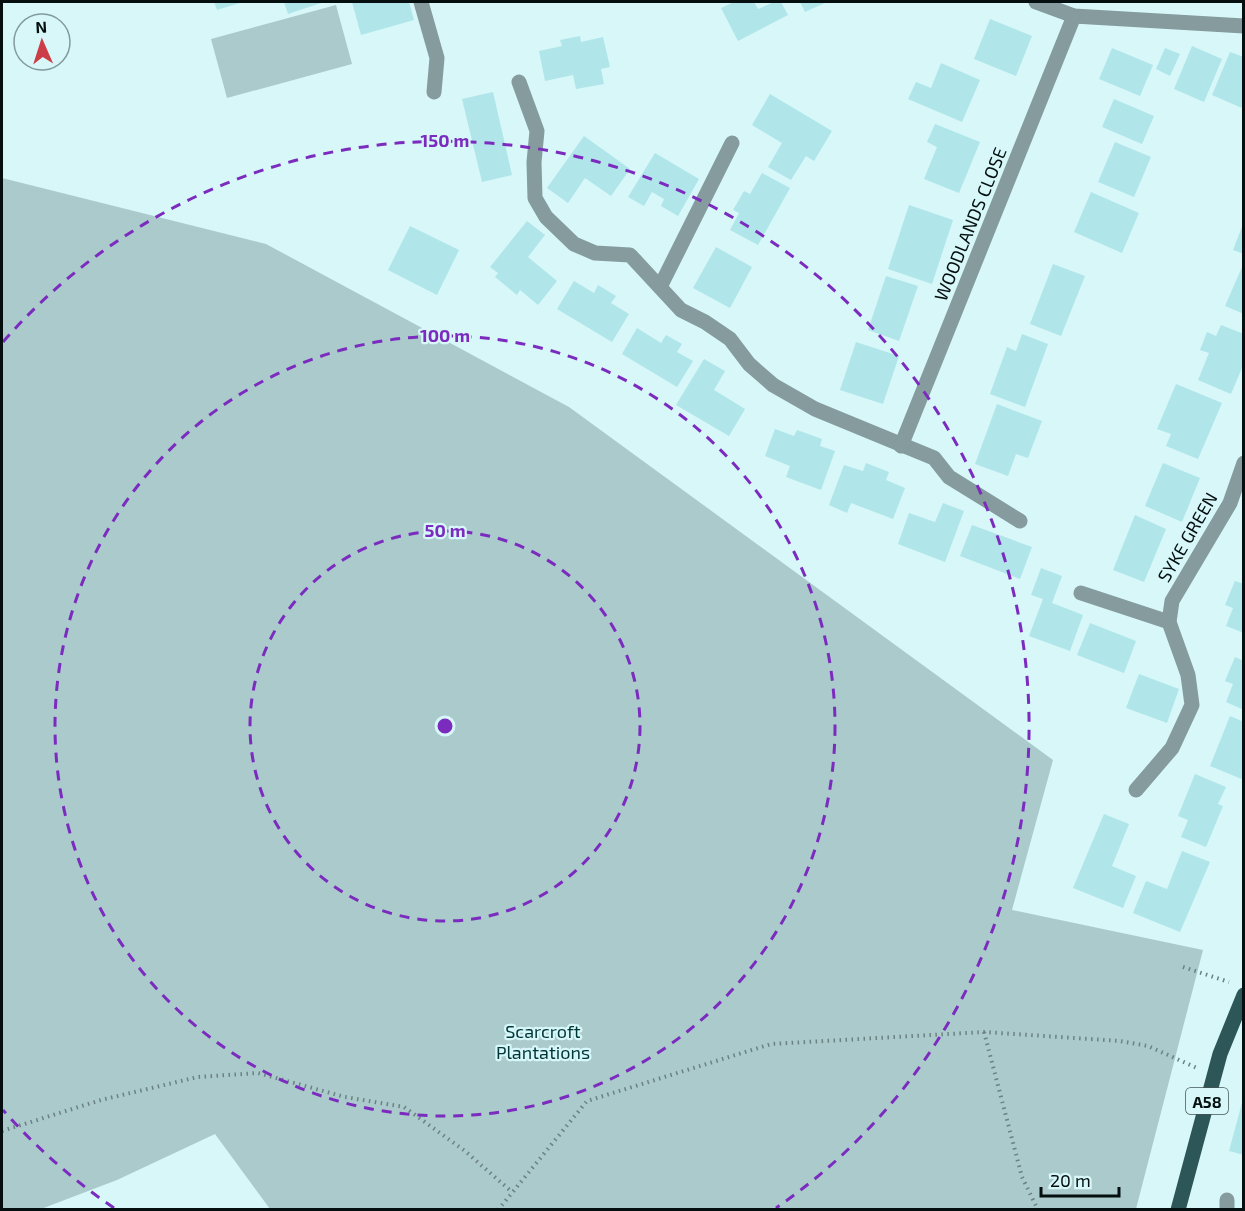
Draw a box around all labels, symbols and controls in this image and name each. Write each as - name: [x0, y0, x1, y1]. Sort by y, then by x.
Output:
- north arrow: [12, 12, 72, 72]
- text: N: [35, 17, 47, 36]
- text: 150 m: [421, 129, 469, 151]
- street label: WOODLANDS CLOSE: [929, 144, 1011, 304]
- text: 100 m: [420, 324, 470, 346]
- street label: SYKE GREEN: [1152, 488, 1222, 586]
- text: 50 m: [424, 519, 466, 541]
- centre of rings: [435, 716, 455, 736]
- park label: Scarcroft Plantations: [496, 1020, 590, 1063]
- road number: A58: [1186, 1088, 1228, 1114]
- scale bar: [1041, 1160, 1119, 1198]
- text: 20 m: [1050, 1169, 1091, 1191]

